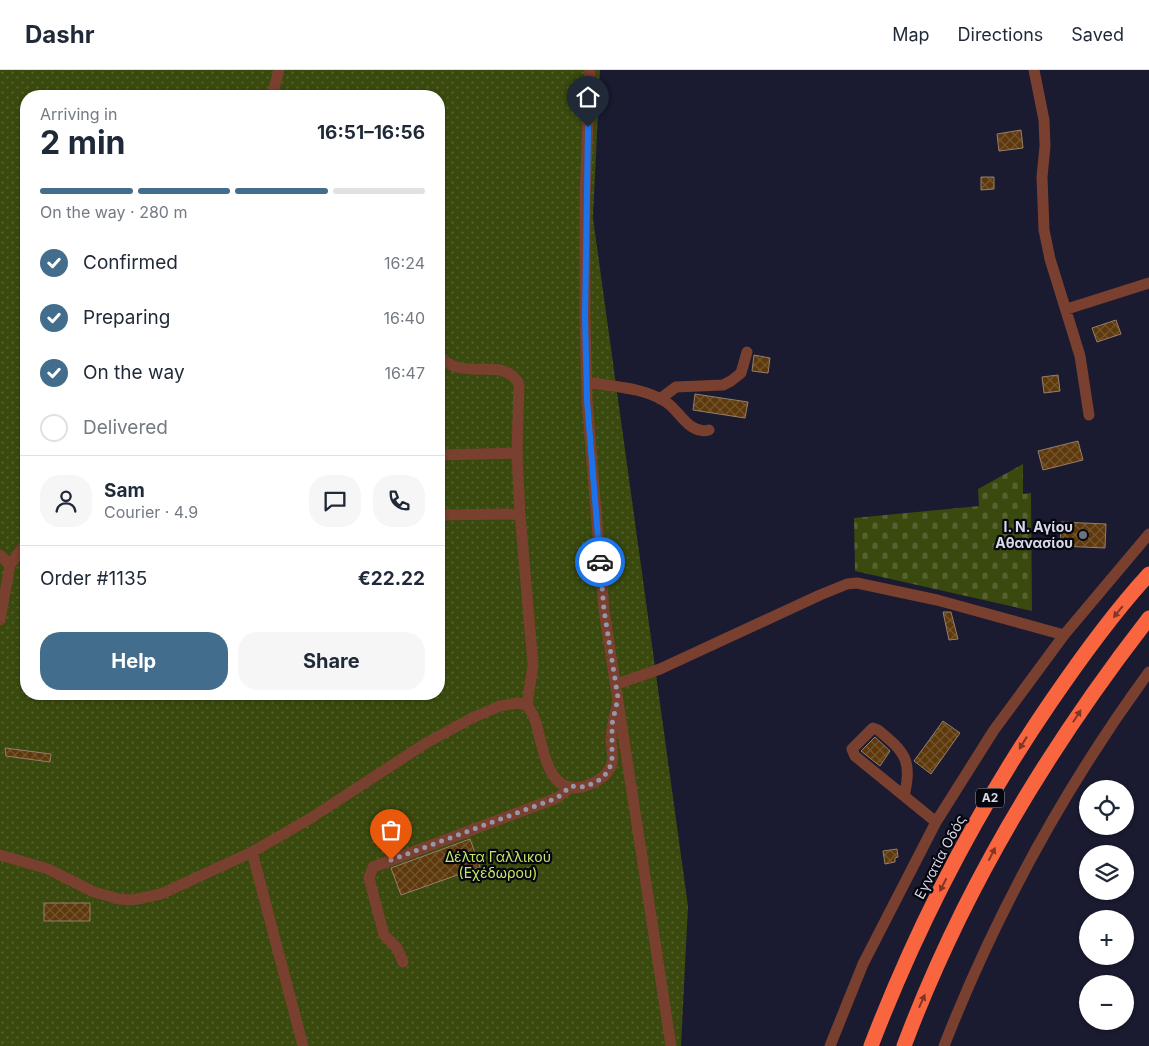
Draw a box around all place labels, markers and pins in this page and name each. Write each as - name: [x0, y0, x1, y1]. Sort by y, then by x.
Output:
- pin: [567, 76, 609, 127]
- place label: Ι. Ν. Αγίου Αθανασίου: [995, 518, 1073, 551]
- marker: Ι. Ν. Αγίου Αθανασίου: [1077, 529, 1089, 541]
- pin: [370, 809, 412, 860]

